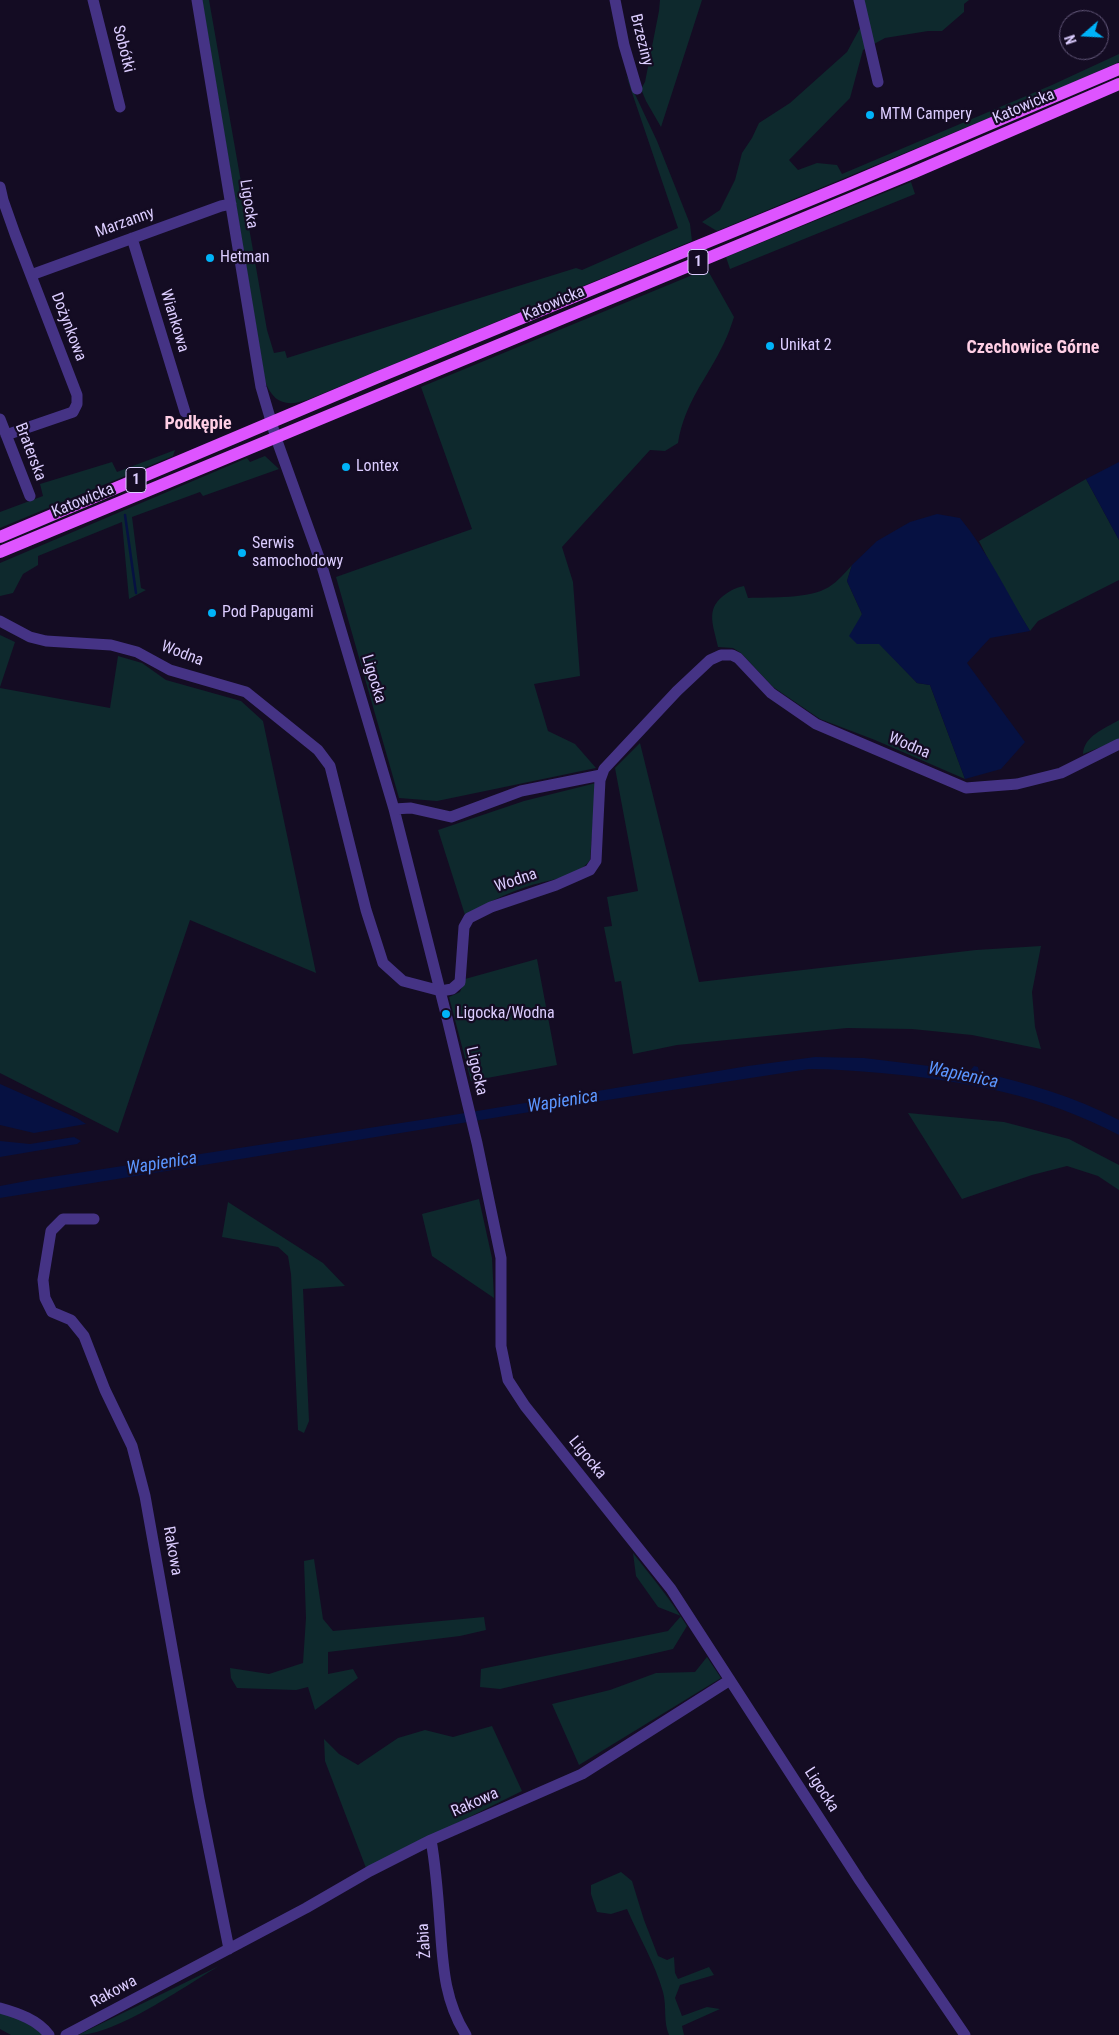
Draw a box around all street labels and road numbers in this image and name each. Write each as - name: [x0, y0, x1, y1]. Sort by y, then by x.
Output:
- street label: Brzeziny: [625, 12, 657, 68]
- street label: Sobótki: [108, 23, 138, 75]
- street label: Katowicka: [990, 85, 1058, 129]
- street label: Ligocka: [235, 178, 261, 230]
- street label: Marzanny: [93, 203, 157, 243]
- road number: 1: [688, 250, 708, 274]
- street label: Katowicka: [520, 282, 588, 326]
- street label: Wiankowa: [155, 287, 193, 355]
- street label: Dożynkowa: [46, 290, 90, 364]
- street label: Braterska: [10, 420, 50, 484]
- road number: 1: [126, 468, 146, 492]
- street label: Katowicka: [49, 480, 117, 522]
- street label: Wodna: [158, 637, 206, 671]
- street label: Ligocka: [357, 653, 389, 705]
- street label: Wodna: [885, 729, 933, 763]
- street label: Wodna: [492, 865, 540, 897]
- street label: Ligocka: [461, 1045, 491, 1097]
- street label: Ligocka: [564, 1433, 610, 1483]
- street label: Rakowa: [158, 1525, 186, 1577]
- street label: Ligocka: [799, 1764, 843, 1816]
- street label: Rakowa: [449, 1784, 501, 1822]
- street label: Żabia: [414, 1923, 436, 1959]
- street label: Rakowa: [88, 1972, 140, 2012]

